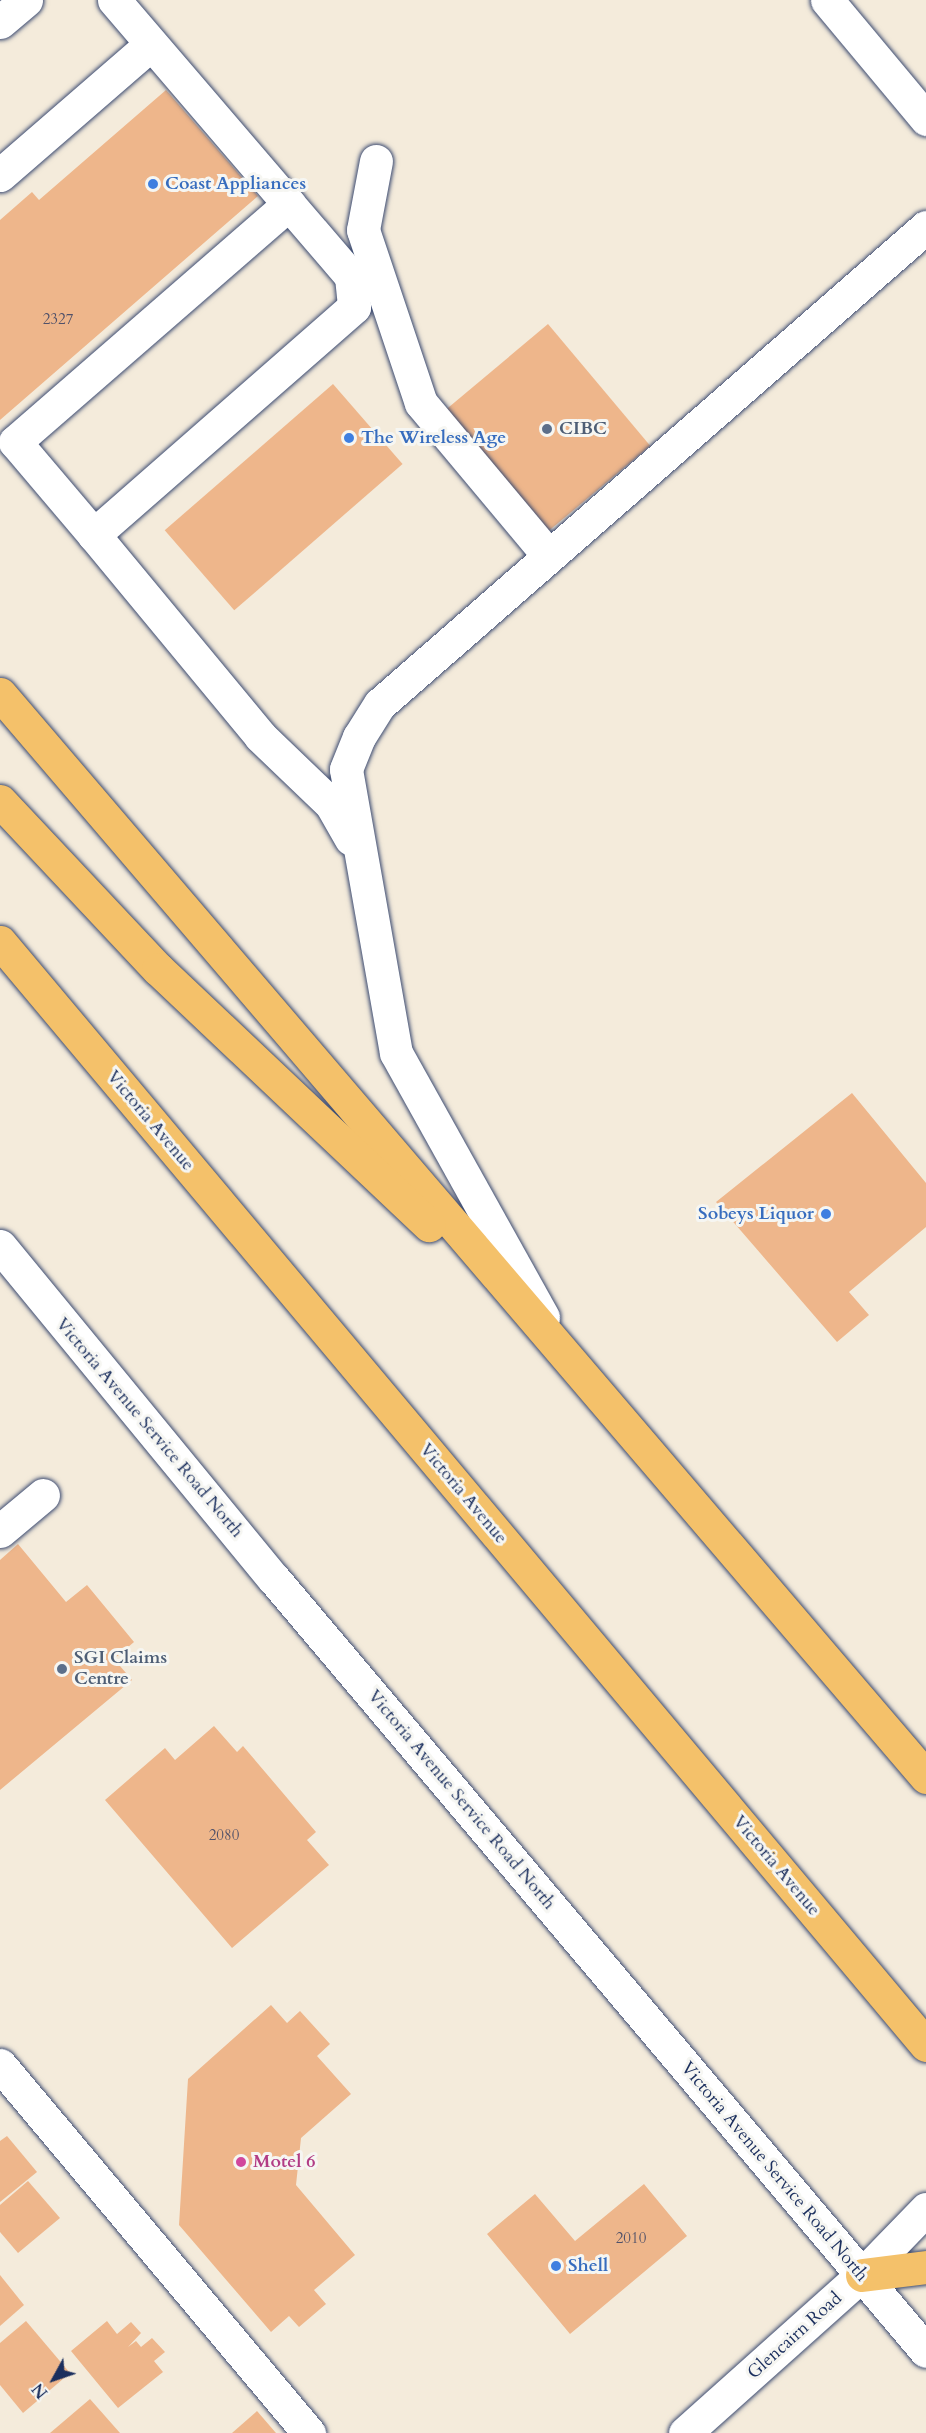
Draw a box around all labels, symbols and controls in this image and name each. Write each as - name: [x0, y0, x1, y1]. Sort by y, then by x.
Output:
- place label: Coast Appliances: [165, 173, 306, 195]
- marker: Coast Appliances: [146, 177, 160, 191]
- house number: 2327: [43, 311, 73, 329]
- place label: CIBC: [559, 418, 607, 440]
- marker: CIBC: [540, 422, 554, 436]
- place label: The Wireless Age: [361, 427, 506, 449]
- marker: The Wireless Age: [342, 431, 356, 445]
- street label: Victoria Avenue: [102, 1066, 198, 1176]
- place label: Sobeys Liquor: [698, 1203, 814, 1225]
- marker: Sobeys Liquor: [819, 1207, 833, 1221]
- street label: Victoria Avenue Service Road North: [51, 1314, 247, 1542]
- street label: Victoria Avenue: [415, 1439, 511, 1549]
- place label: SGI Claims Centre: [74, 1648, 167, 1690]
- marker: SGI Claims Centre: [55, 1662, 69, 1676]
- street label: Victoria Avenue Service Road North: [363, 1686, 559, 1914]
- street label: Victoria Avenue: [728, 1811, 824, 1921]
- house number: 2080: [209, 1827, 239, 1845]
- street label: Victoria Avenue Service Road North: [676, 2058, 872, 2286]
- place label: Motel 6: [253, 2151, 316, 2173]
- marker: Motel 6: [234, 2155, 248, 2169]
- house number: 2010: [616, 2230, 646, 2248]
- place label: Shell: [568, 2255, 608, 2277]
- marker: Shell: [549, 2259, 563, 2273]
- street label: Glencairn Road: [743, 2288, 847, 2384]
- north arrow: [24, 2349, 84, 2409]
- text: N: [27, 2378, 53, 2403]

